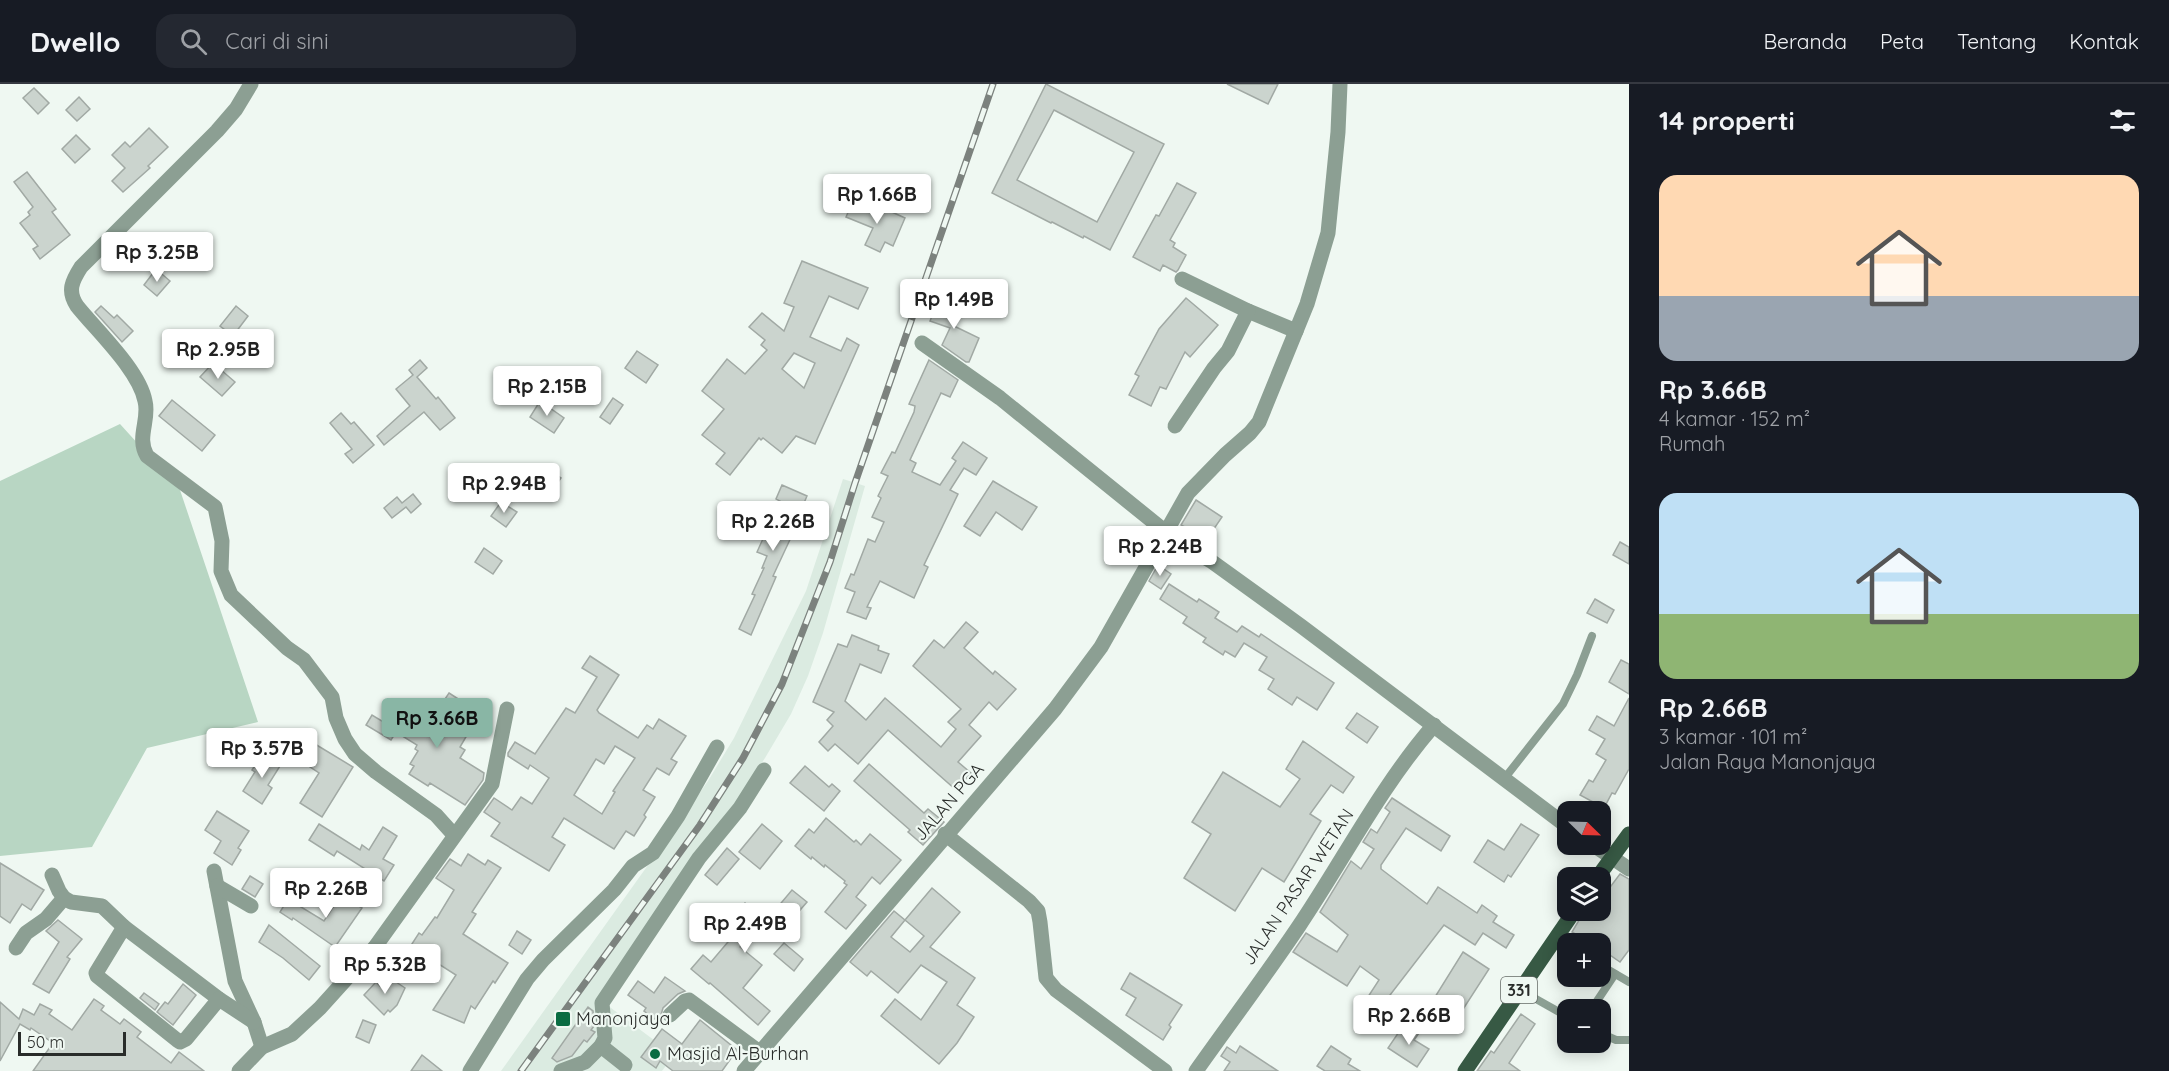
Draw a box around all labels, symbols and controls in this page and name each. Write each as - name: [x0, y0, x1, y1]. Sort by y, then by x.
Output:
- search box: [156, 14, 576, 68]
- text: Dwello: [30, 24, 120, 59]
- icon: search: [177, 25, 210, 58]
- text: Cari di sini: [225, 27, 329, 55]
- text: Beranda: [1763, 28, 1847, 54]
- text: Peta: [1880, 28, 1924, 54]
- text: Tentang: [1957, 28, 2036, 54]
- text: Kontak: [2069, 28, 2139, 54]
- text: 14 properti: [1659, 104, 1795, 137]
- icon: filters: [2106, 104, 2139, 137]
- pin: Rp 1.66B: [815, 174, 939, 225]
- text: Rp 1.66B: [837, 181, 917, 206]
- icon: home: [1845, 214, 1953, 322]
- pin: Rp 3.25B: [95, 232, 219, 283]
- text: Rp 3.25B: [115, 239, 199, 264]
- pin: Rp 1.49B: [892, 279, 1016, 330]
- text: Rp 1.49B: [914, 286, 994, 311]
- pin: Rp 2.95B: [156, 329, 280, 380]
- text: Rp 2.95B: [176, 336, 260, 361]
- pin: Rp 2.15B: [485, 366, 609, 417]
- text: Rp 2.15B: [507, 373, 587, 398]
- text: Rp 3.66B: [1659, 373, 1767, 406]
- text: 4 kamar · 152 m²: [1659, 406, 1810, 431]
- text: Rumah: [1659, 431, 1725, 456]
- pin: Rp 2.94B: [442, 463, 566, 514]
- text: Rp 2.94B: [462, 470, 546, 495]
- pin: Rp 2.26B: [711, 501, 835, 552]
- text: Rp 2.26B: [731, 508, 815, 533]
- pin: Rp 2.24B: [1098, 526, 1222, 577]
- icon: home: [1845, 532, 1953, 640]
- text: Rp 2.24B: [1118, 533, 1202, 558]
- text: Rp 2.66B: [1659, 691, 1768, 724]
- pin: Rp 3.66B: [375, 698, 499, 749]
- text: Rp 3.66B: [396, 705, 478, 730]
- text: 3 kamar · 101 m²: [1659, 724, 1807, 749]
- pin: Rp 3.57B: [200, 728, 324, 779]
- text: Rp 3.57B: [220, 735, 304, 760]
- text: Jalan Raya Manonjaya: [1659, 749, 1876, 774]
- street label: JALAN PGA: [909, 758, 989, 845]
- north arrow: [1557, 801, 1611, 855]
- map controls: [1557, 801, 1611, 1053]
- street label: JALAN PASAR WETAN: [1237, 804, 1358, 969]
- button: layers: [1557, 867, 1611, 921]
- pin: Rp 2.26B: [264, 868, 388, 919]
- text: Rp 2.26B: [284, 875, 368, 900]
- pin: Rp 2.49B: [683, 903, 807, 954]
- text: Rp 2.49B: [703, 910, 787, 935]
- button: +: [1557, 933, 1611, 987]
- pin: Rp 5.32B: [323, 944, 447, 995]
- text: Rp 5.32B: [344, 951, 426, 976]
- road number: 331: [1501, 977, 1537, 1003]
- pin: Rp 2.66B: [1347, 995, 1471, 1046]
- button: −: [1557, 999, 1611, 1053]
- text: Rp 2.66B: [1367, 1002, 1451, 1027]
- place label: Manonjaya: [576, 1007, 670, 1030]
- marker: Manonjaya: [554, 1010, 572, 1028]
- scale bar: [18, 1029, 126, 1056]
- text: 50 m: [27, 1032, 64, 1052]
- place label: Masjid Al-Burhan: [667, 1042, 809, 1065]
- marker: Masjid Al-Burhan: [648, 1047, 662, 1061]

